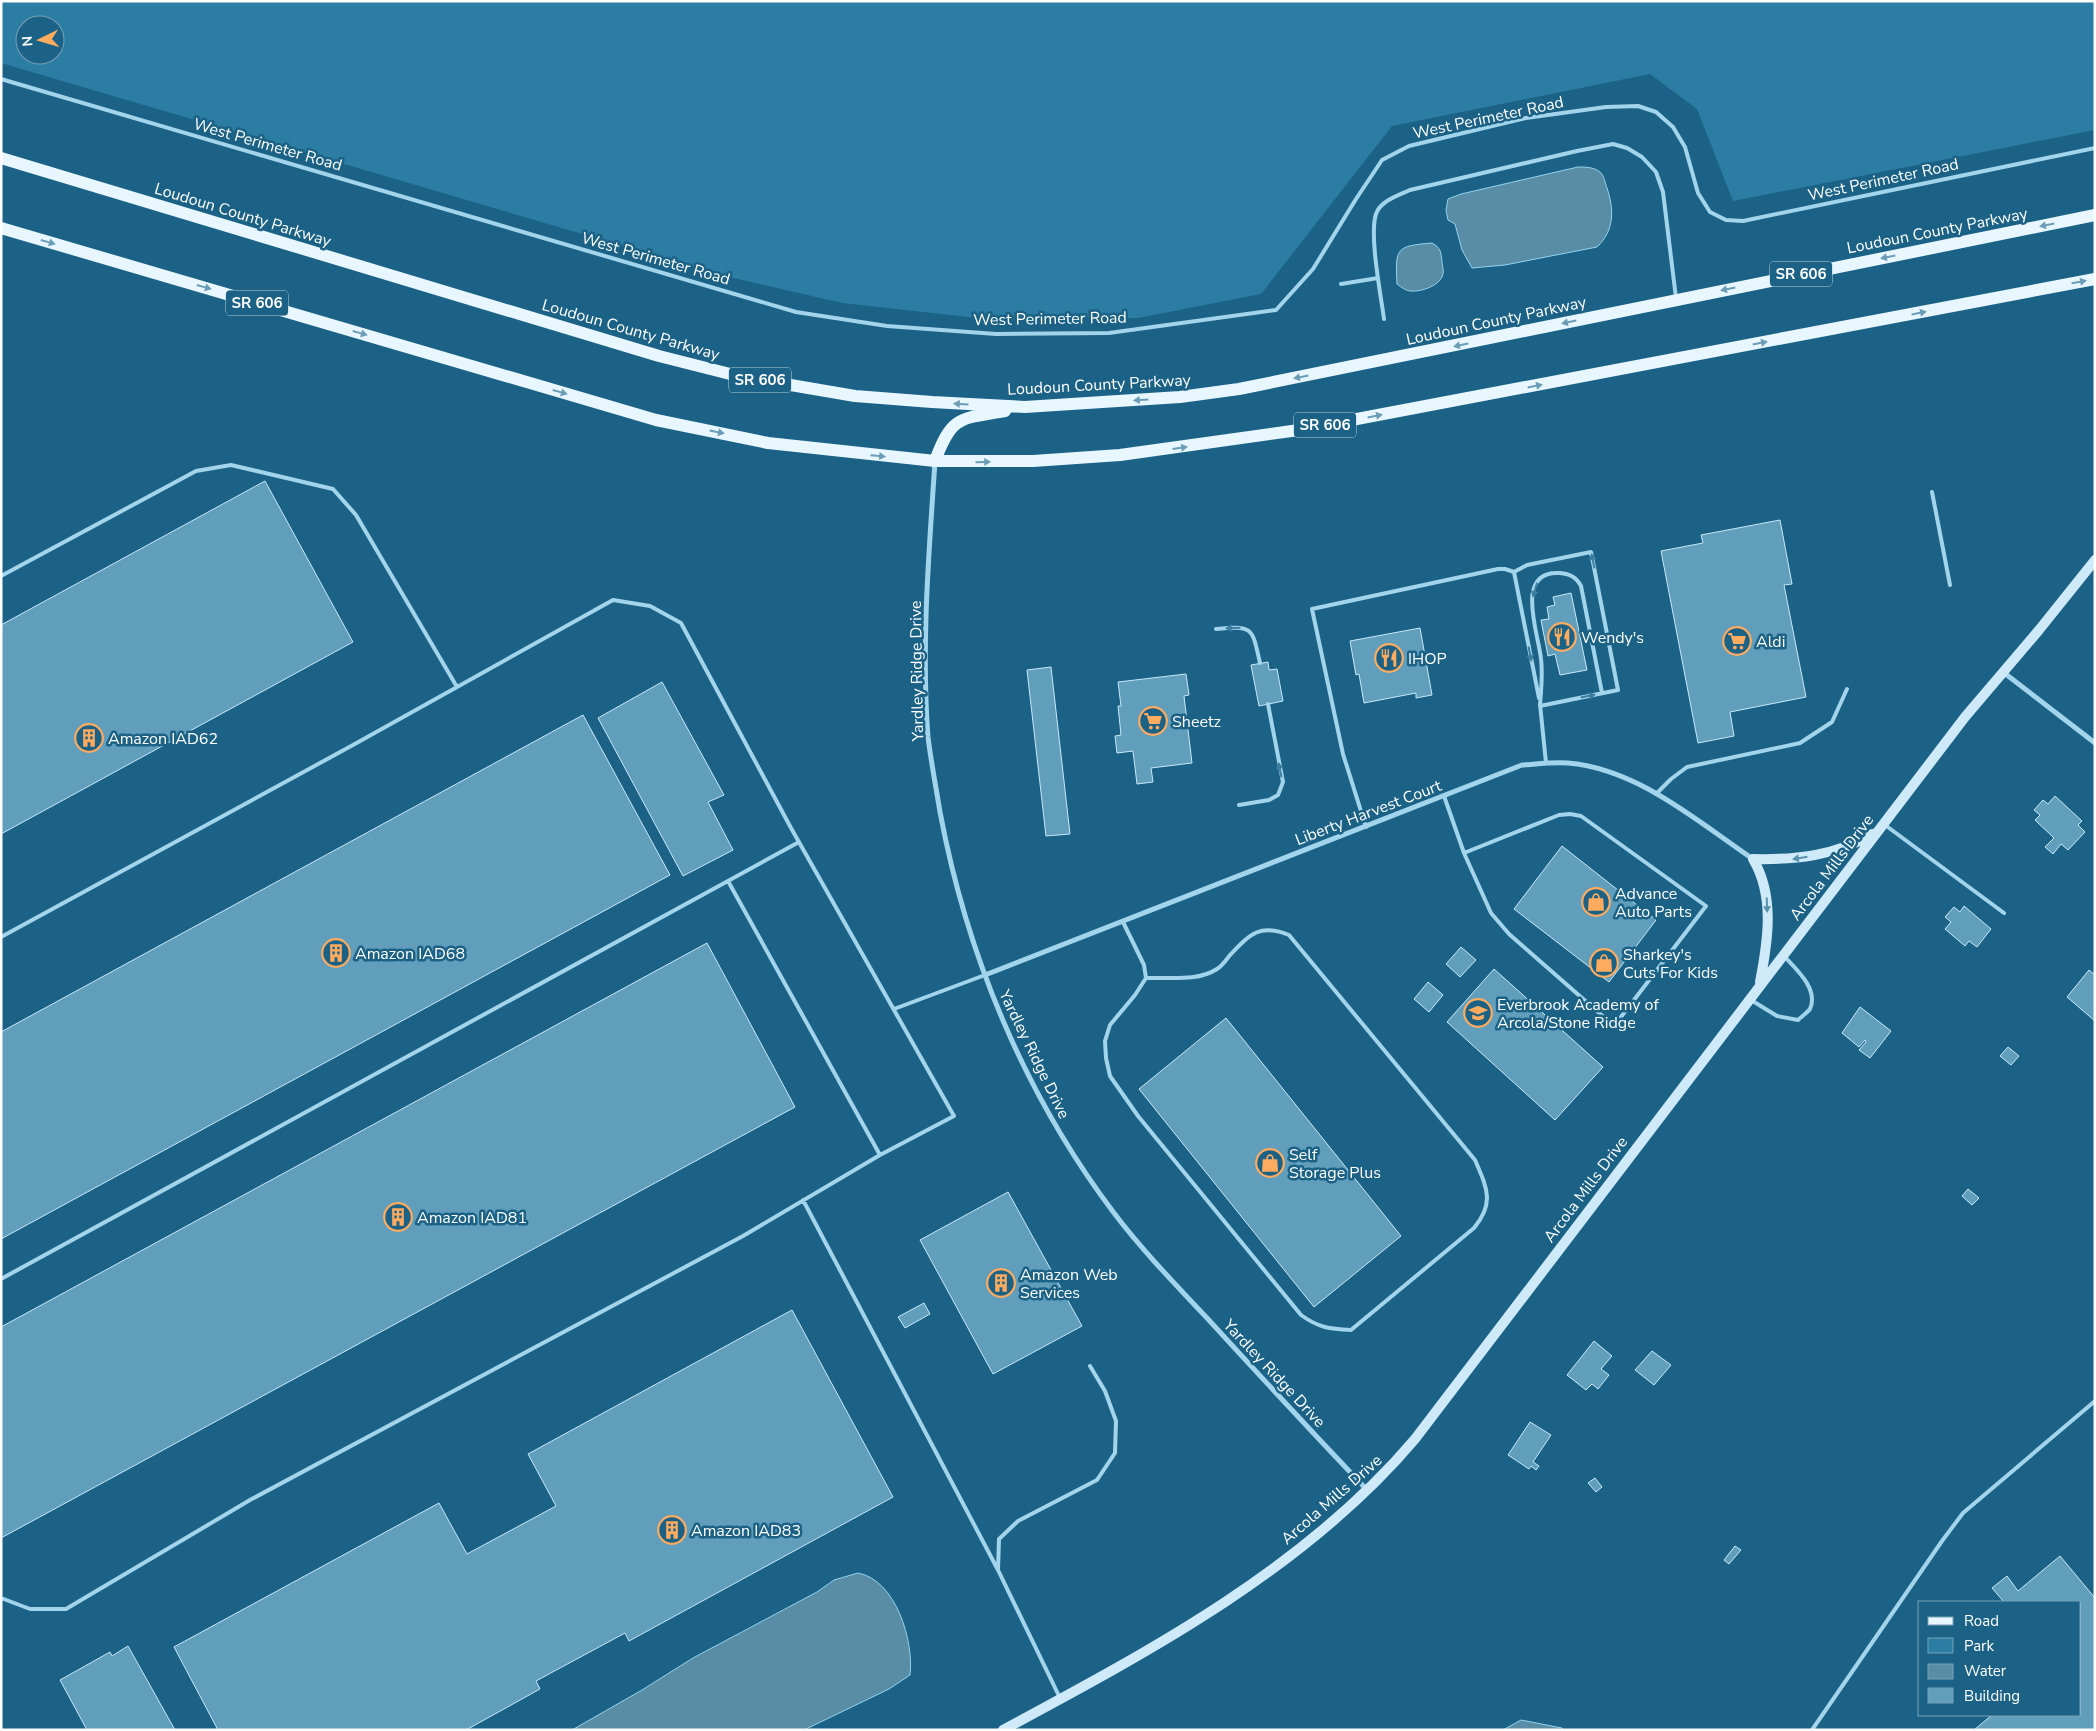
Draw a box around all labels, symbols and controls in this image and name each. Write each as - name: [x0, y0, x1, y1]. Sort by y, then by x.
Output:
- north arrow: [15, 15, 65, 65]
- text: N: [18, 35, 37, 47]
- street label: West Perimeter Road: [1411, 91, 1566, 145]
- street label: West Perimeter Road: [191, 113, 345, 177]
- street label: West Perimeter Road: [1806, 153, 1961, 207]
- street label: Loudoun County Parkway: [152, 178, 334, 253]
- street label: Loudoun County Parkway: [1845, 203, 2030, 259]
- one-way arrow: [2039, 221, 2055, 229]
- street label: West Perimeter Road: [579, 227, 733, 291]
- one-way arrow: [41, 238, 56, 246]
- one-way arrow: [1879, 253, 1895, 261]
- road number: SR 606: [1770, 262, 1832, 286]
- one-way arrow: [2071, 277, 2087, 285]
- one-way arrow: [197, 284, 212, 292]
- one-way arrow: [1720, 285, 1736, 293]
- road number: SR 606: [226, 290, 288, 316]
- street label: Loudoun County Parkway: [1404, 291, 1589, 351]
- street label: Loudoun County Parkway: [539, 294, 723, 366]
- street label: West Perimeter Road: [973, 307, 1127, 331]
- one-way arrow: [1912, 309, 1927, 317]
- one-way arrow: [1561, 318, 1577, 326]
- one-way arrow: [353, 330, 368, 338]
- one-way arrow: [1752, 339, 1768, 347]
- one-way arrow: [1452, 341, 1468, 349]
- road number: SR 606: [729, 368, 791, 392]
- street label: Loudoun County Parkway: [1007, 369, 1192, 401]
- one-way arrow: [1294, 373, 1309, 381]
- one-way arrow: [1527, 381, 1543, 389]
- one-way arrow: [553, 388, 568, 396]
- one-way arrow: [1133, 397, 1149, 405]
- one-way arrow: [953, 399, 969, 407]
- one-way arrow: [1367, 411, 1383, 419]
- road number: SR 606: [1294, 412, 1356, 438]
- one-way arrow: [710, 429, 726, 437]
- one-way arrow: [1173, 443, 1189, 451]
- one-way arrow: [870, 452, 886, 460]
- one-way arrow: [976, 458, 992, 466]
- one-way arrow: [1589, 553, 1597, 568]
- one-way arrow: [1530, 583, 1538, 598]
- street label: Yardley Ridge Drive: [905, 600, 929, 743]
- restaurant icon: Wendy's: [1547, 622, 1577, 652]
- one-way arrow: [1225, 624, 1241, 632]
- supermarket icon: Aldi: [1722, 626, 1752, 656]
- place label: Wendy's: [1581, 627, 1644, 649]
- place label: Aldi: [1756, 631, 1785, 653]
- restaurant icon: IHOP: [1374, 643, 1404, 673]
- one-way arrow: [1526, 647, 1534, 662]
- place label: IHOP: [1408, 648, 1447, 670]
- one-way arrow: [1580, 692, 1596, 700]
- supermarket icon: Sheetz: [1138, 706, 1168, 736]
- place label: Sheetz: [1172, 711, 1221, 733]
- building icon: Amazon IAD62: [74, 723, 104, 753]
- place label: Amazon IAD62: [108, 728, 218, 750]
- one-way arrow: [1276, 762, 1284, 778]
- street label: Liberty Harvest Court: [1292, 775, 1445, 851]
- street label: Arcola Mills Drive: [1785, 810, 1879, 925]
- one-way arrow: [1792, 854, 1808, 862]
- place label: Advance Auto Parts: [1615, 883, 1692, 923]
- shop icon: Advance Auto Parts: [1581, 887, 1611, 917]
- one-way arrow: [1763, 897, 1771, 913]
- building icon: Amazon IAD68: [321, 938, 351, 968]
- place label: Amazon IAD68: [355, 943, 465, 965]
- place label: Sharkey's Cuts For Kids: [1623, 944, 1718, 984]
- shop icon: Sharkey's Cuts For Kids: [1589, 948, 1619, 978]
- street label: Yardley Ridge Drive: [993, 985, 1075, 1123]
- place label: Everbrook Academy of Arcola/Stone Ridge: [1497, 994, 1659, 1034]
- school or university icon: Everbrook Academy of Arcola/Stone Ridge: [1463, 998, 1493, 1028]
- street label: Arcola Mills Drive: [1539, 1132, 1633, 1247]
- place label: Self Storage Plus: [1289, 1144, 1381, 1184]
- shop icon: Self Storage Plus: [1255, 1148, 1285, 1178]
- building icon: Amazon IAD81: [383, 1202, 413, 1232]
- place label: Amazon IAD81: [417, 1207, 527, 1229]
- place label: Amazon Web Services: [1020, 1264, 1118, 1304]
- building icon: Amazon Web Services: [986, 1268, 1016, 1298]
- street label: Yardley Ridge Drive: [1218, 1314, 1330, 1433]
- street label: Arcola Mills Drive: [1276, 1450, 1387, 1550]
- building icon: Amazon IAD83: [657, 1515, 687, 1545]
- place label: Amazon IAD83: [691, 1520, 801, 1542]
- legend: [1918, 1601, 2081, 1716]
- text: Road: [1964, 1611, 1999, 1631]
- text: Park: [1964, 1636, 1994, 1656]
- text: Water: [1964, 1661, 2007, 1681]
- text: Building: [1964, 1686, 2020, 1706]

